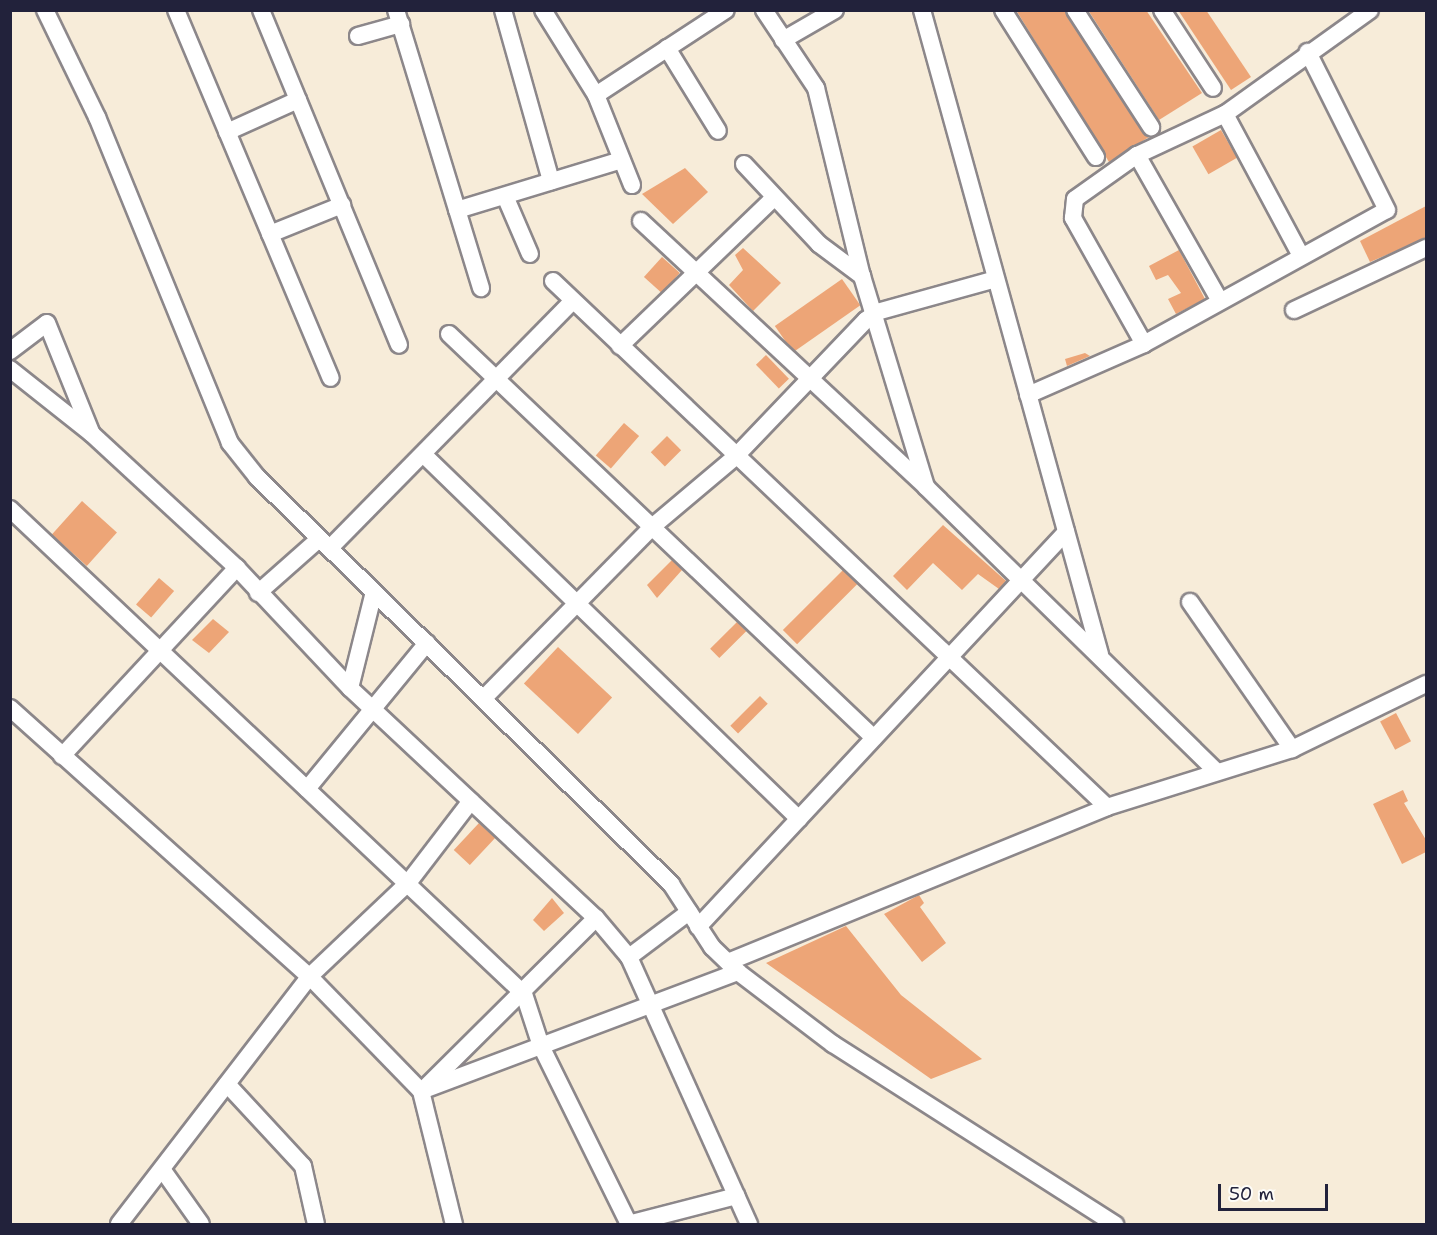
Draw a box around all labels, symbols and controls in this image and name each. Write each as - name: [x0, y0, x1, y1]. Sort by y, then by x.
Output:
- scale bar: [1221, 1172, 1330, 1210]
- text: 50 m: [1229, 1182, 1274, 1206]

